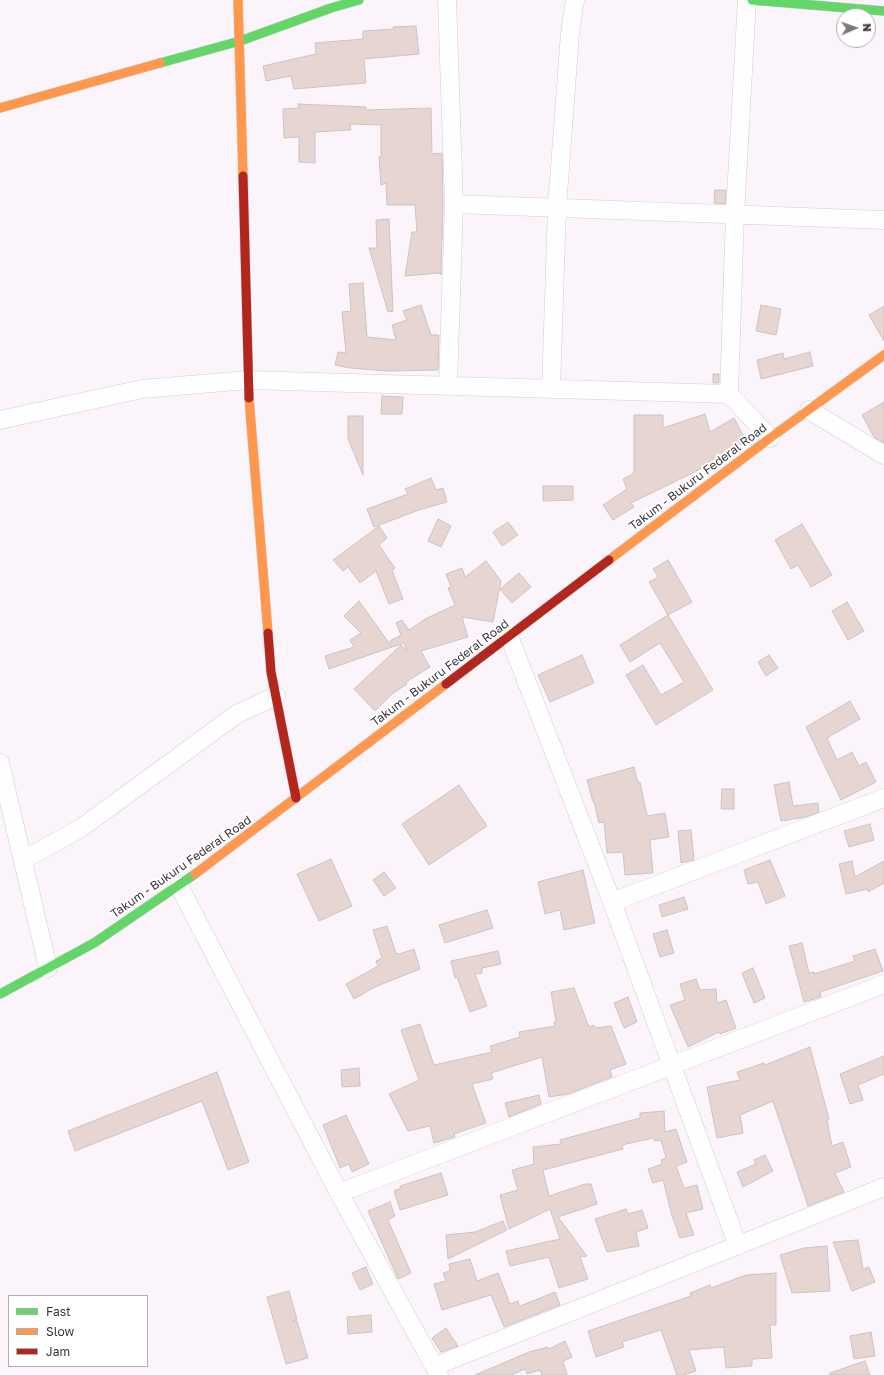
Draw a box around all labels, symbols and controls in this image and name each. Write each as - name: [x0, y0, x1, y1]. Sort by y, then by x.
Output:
- north arrow: [836, 8, 876, 48]
- text: N: [861, 23, 874, 32]
- street label: Takum - Bukuru Federal Road: [626, 421, 770, 533]
- street label: Takum - Bukuru Federal Road: [368, 617, 512, 729]
- street label: Takum - Bukuru Federal Road: [108, 813, 254, 921]
- legend: [8, 1295, 148, 1367]
- text: Fast: [46, 1304, 71, 1319]
- text: Slow: [46, 1324, 74, 1339]
- text: Jam: [46, 1344, 70, 1359]

